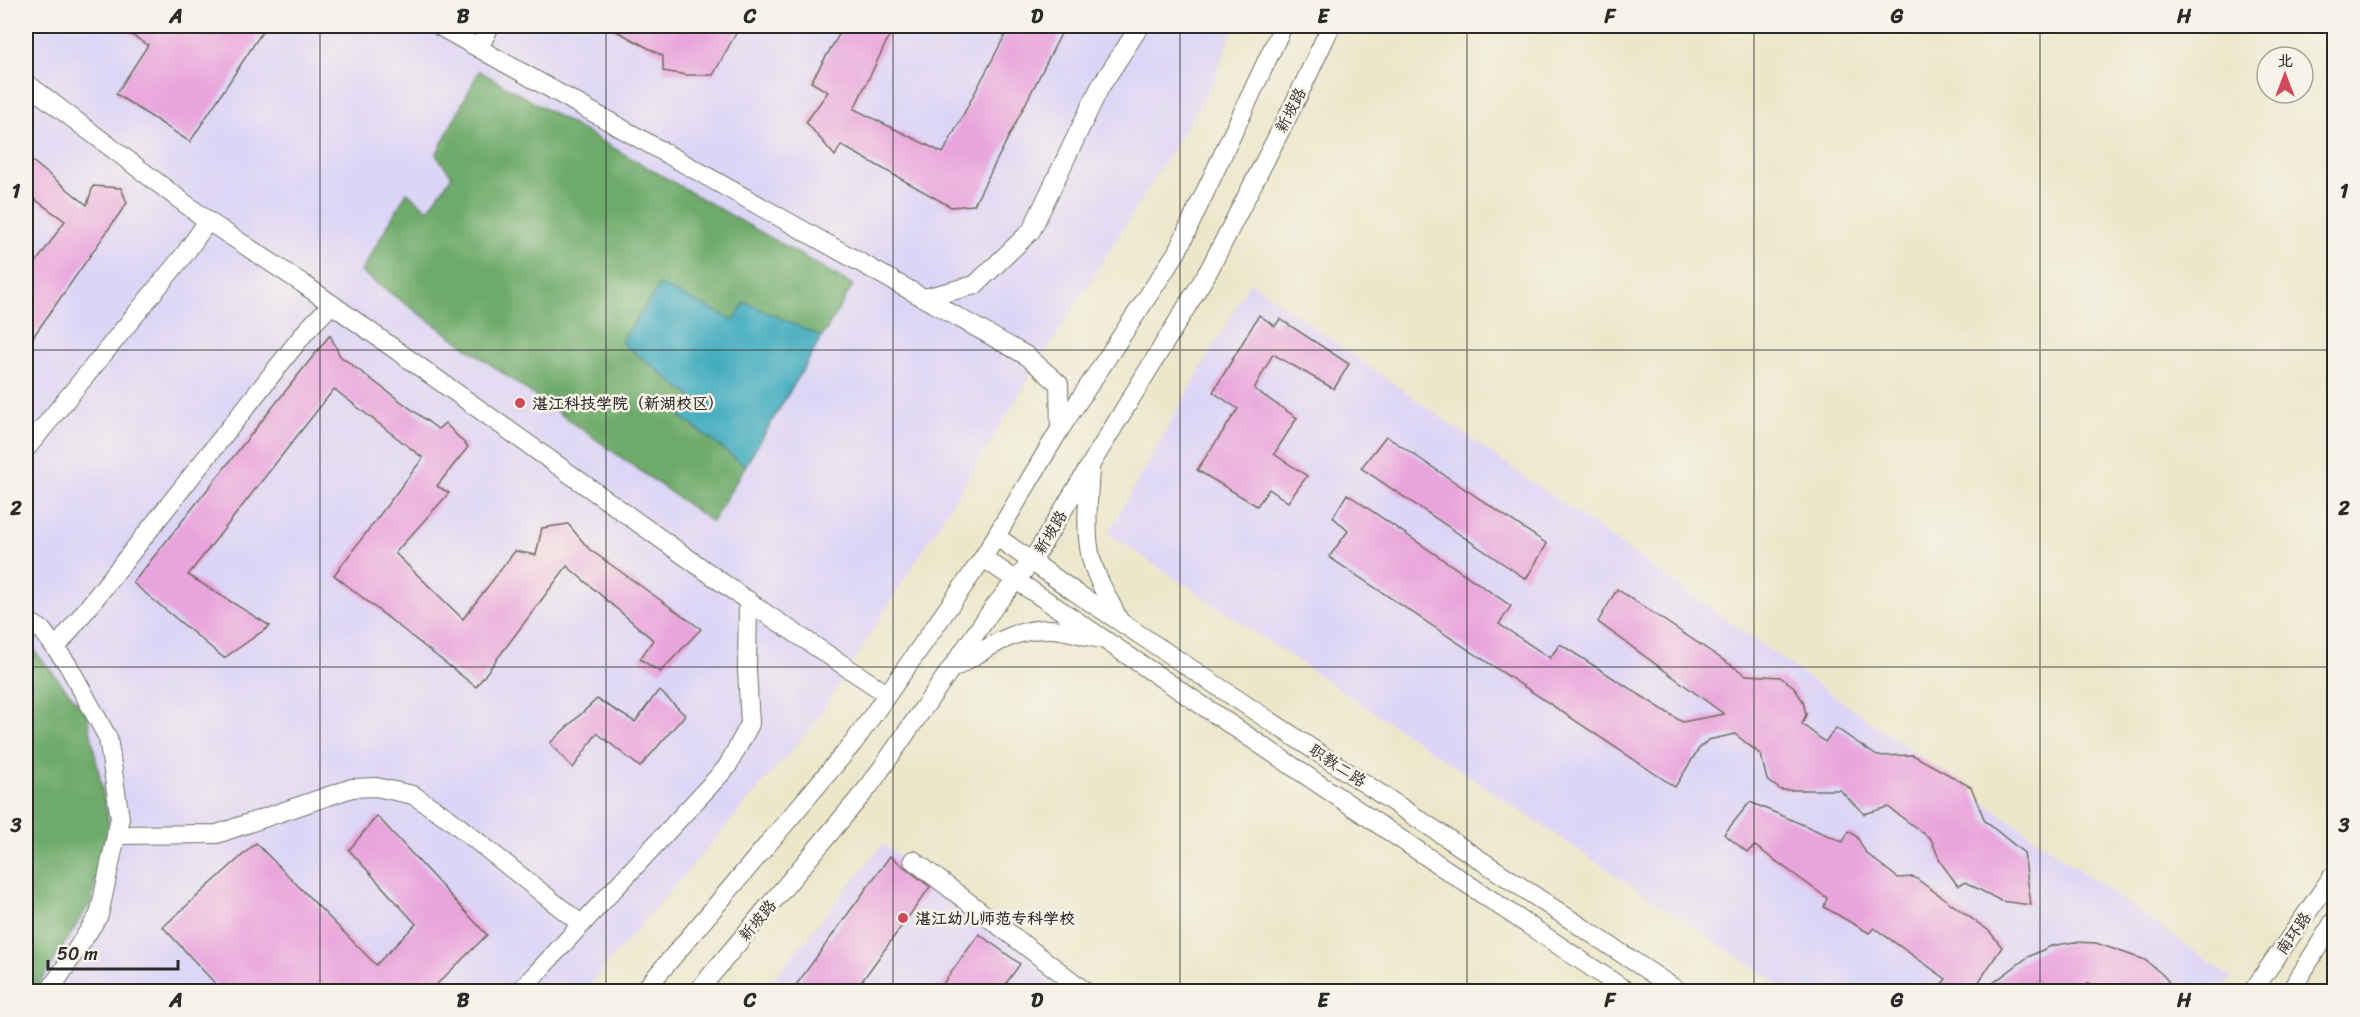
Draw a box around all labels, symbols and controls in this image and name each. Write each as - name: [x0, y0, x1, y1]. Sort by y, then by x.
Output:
- text: A: [168, 0, 183, 34]
- text: B: [457, 0, 470, 34]
- text: C: [743, 0, 757, 34]
- text: D: [1031, 0, 1044, 34]
- text: E: [1317, 0, 1330, 34]
- text: F: [1604, 0, 1617, 34]
- text: G: [1890, 0, 1904, 34]
- text: H: [2176, 0, 2192, 34]
- north arrow: [2255, 45, 2315, 105]
- text: 北: [2277, 46, 2293, 75]
- street label: 新坡路: [1267, 82, 1314, 138]
- text: 1: [12, 174, 21, 209]
- text: 1: [2340, 174, 2349, 209]
- place label: 湛江科技学院（新湖校区）: [532, 389, 724, 418]
- marker: 湛江科技学院（新湖校区）: [513, 396, 527, 410]
- text: 2: [9, 491, 22, 526]
- text: 2: [2337, 491, 2350, 526]
- street label: 新坡路: [1026, 504, 1075, 560]
- street label: 职教二路: [1303, 736, 1372, 795]
- text: 3: [10, 808, 22, 843]
- text: 3: [2338, 808, 2350, 843]
- street label: 新坡路: [731, 893, 784, 948]
- place label: 湛江幼儿师范专科学校: [915, 904, 1075, 933]
- street label: 南环路: [2268, 905, 2319, 961]
- marker: 湛江幼儿师范专科学校: [896, 911, 910, 925]
- scale bar: [48, 933, 178, 971]
- text: 50 m: [57, 938, 98, 970]
- text: A: [168, 983, 183, 1017]
- text: B: [457, 983, 470, 1017]
- text: C: [743, 983, 757, 1017]
- text: D: [1031, 983, 1044, 1017]
- text: E: [1317, 983, 1330, 1017]
- text: F: [1604, 983, 1617, 1017]
- text: G: [1890, 983, 1904, 1017]
- text: H: [2176, 983, 2192, 1017]

